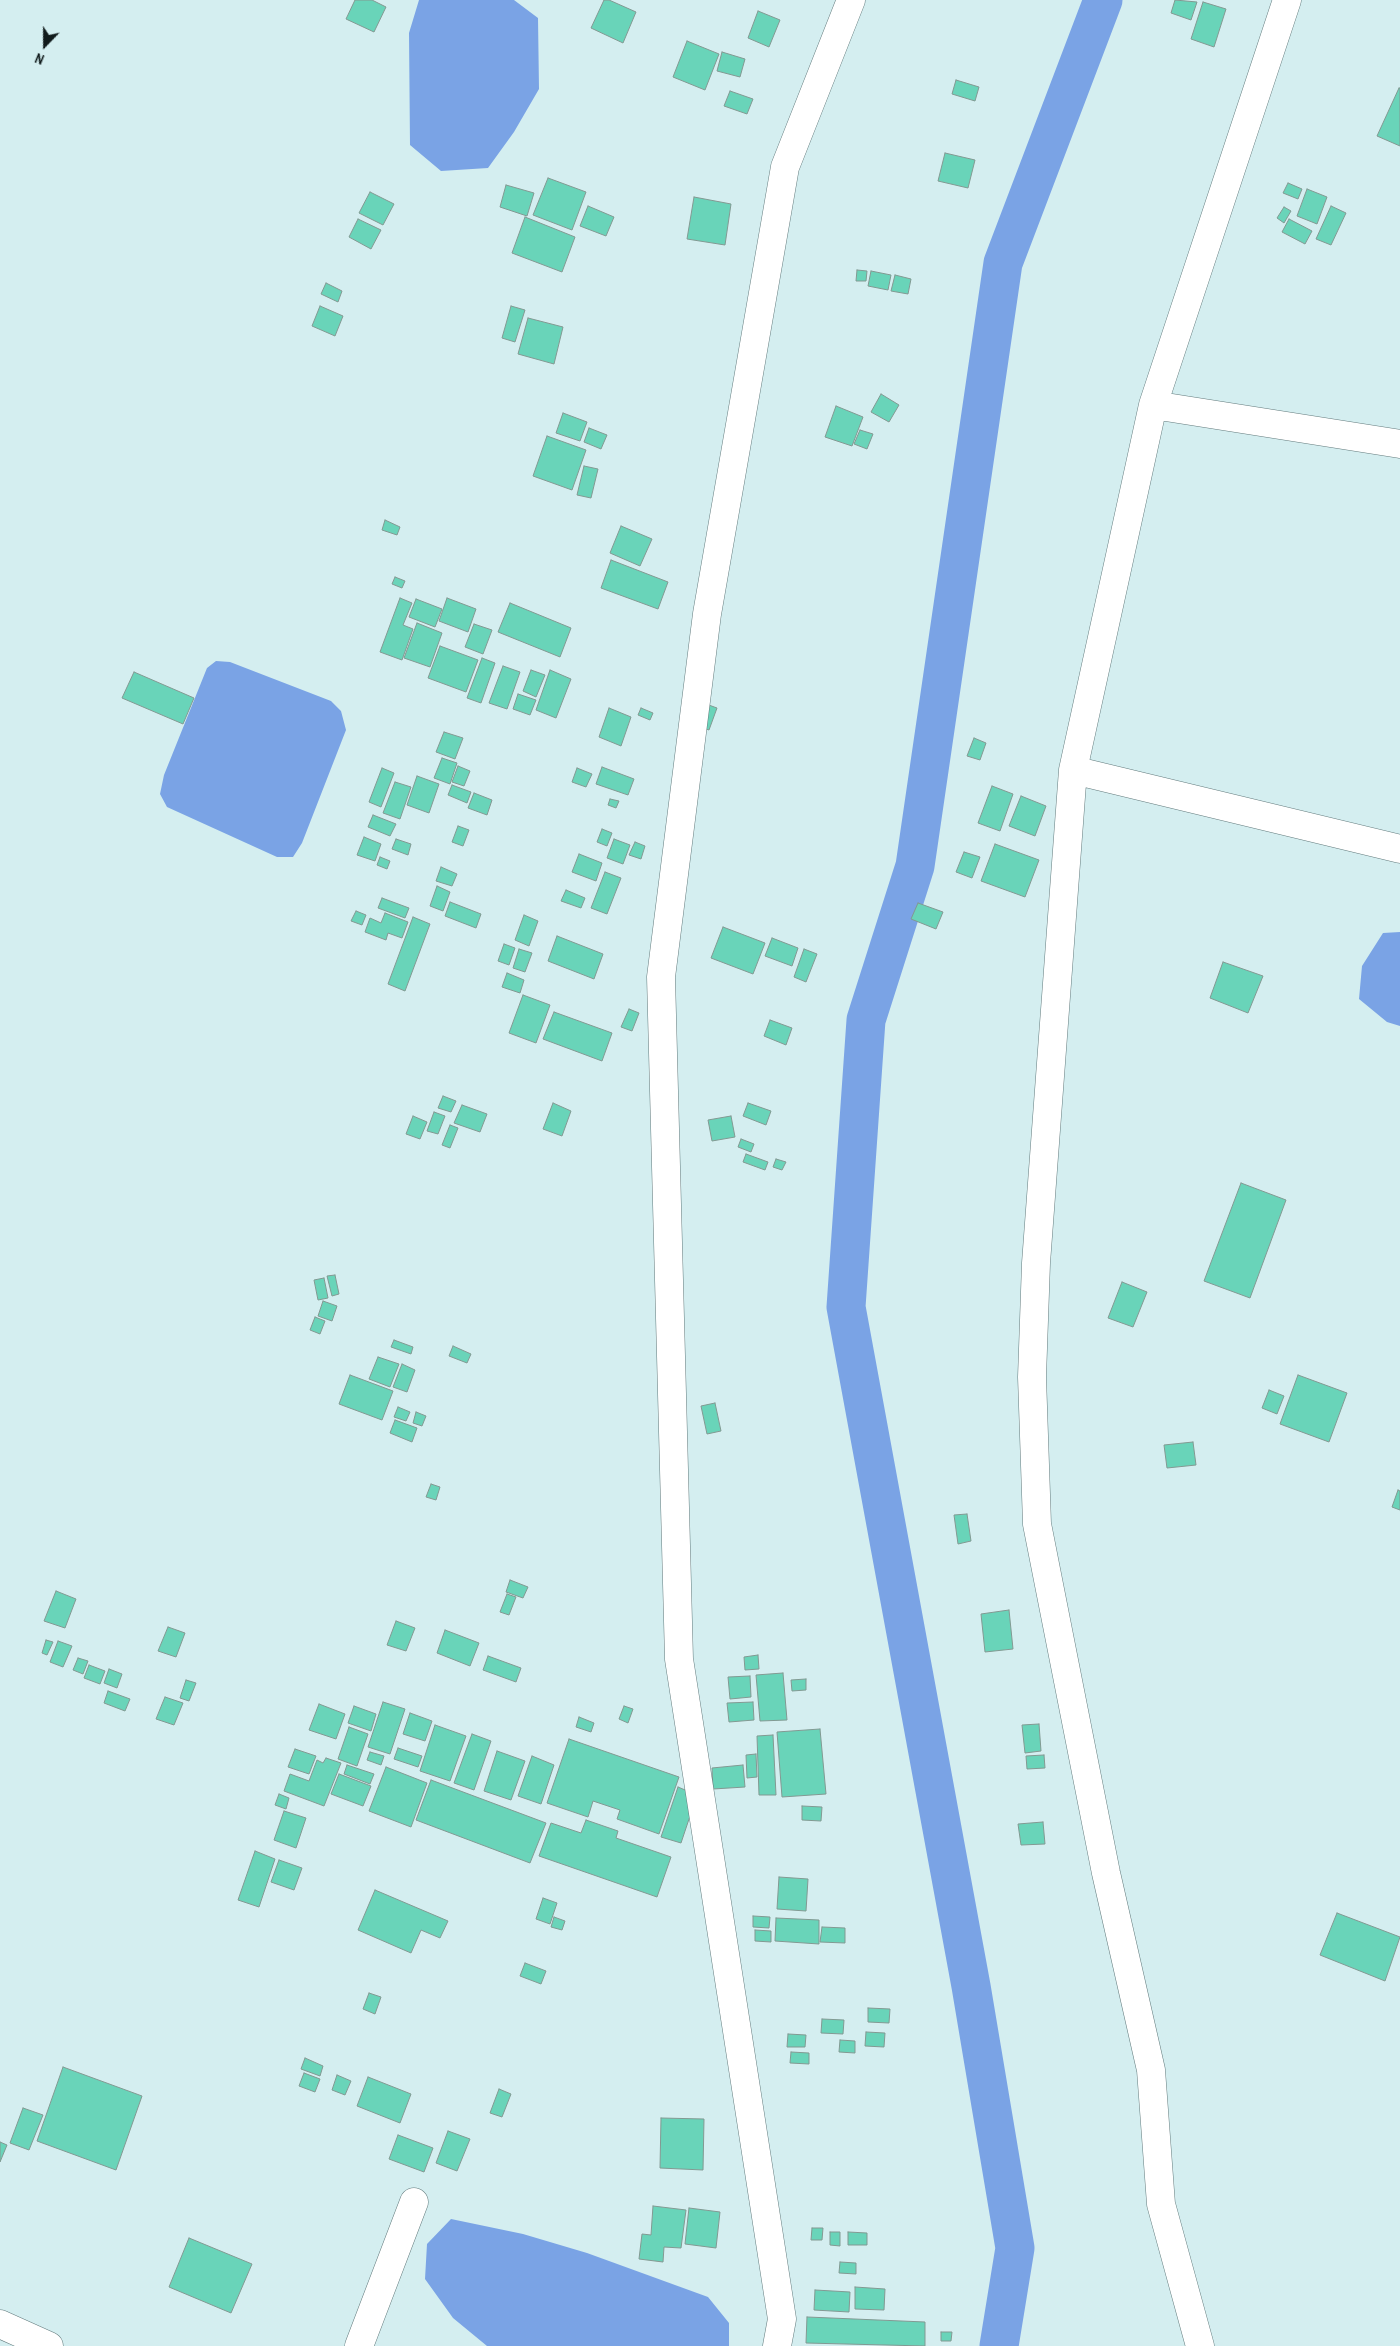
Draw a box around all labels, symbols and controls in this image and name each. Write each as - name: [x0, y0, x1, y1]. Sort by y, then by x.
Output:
- north arrow: [20, 20, 70, 70]
- text: N: [32, 49, 47, 69]

